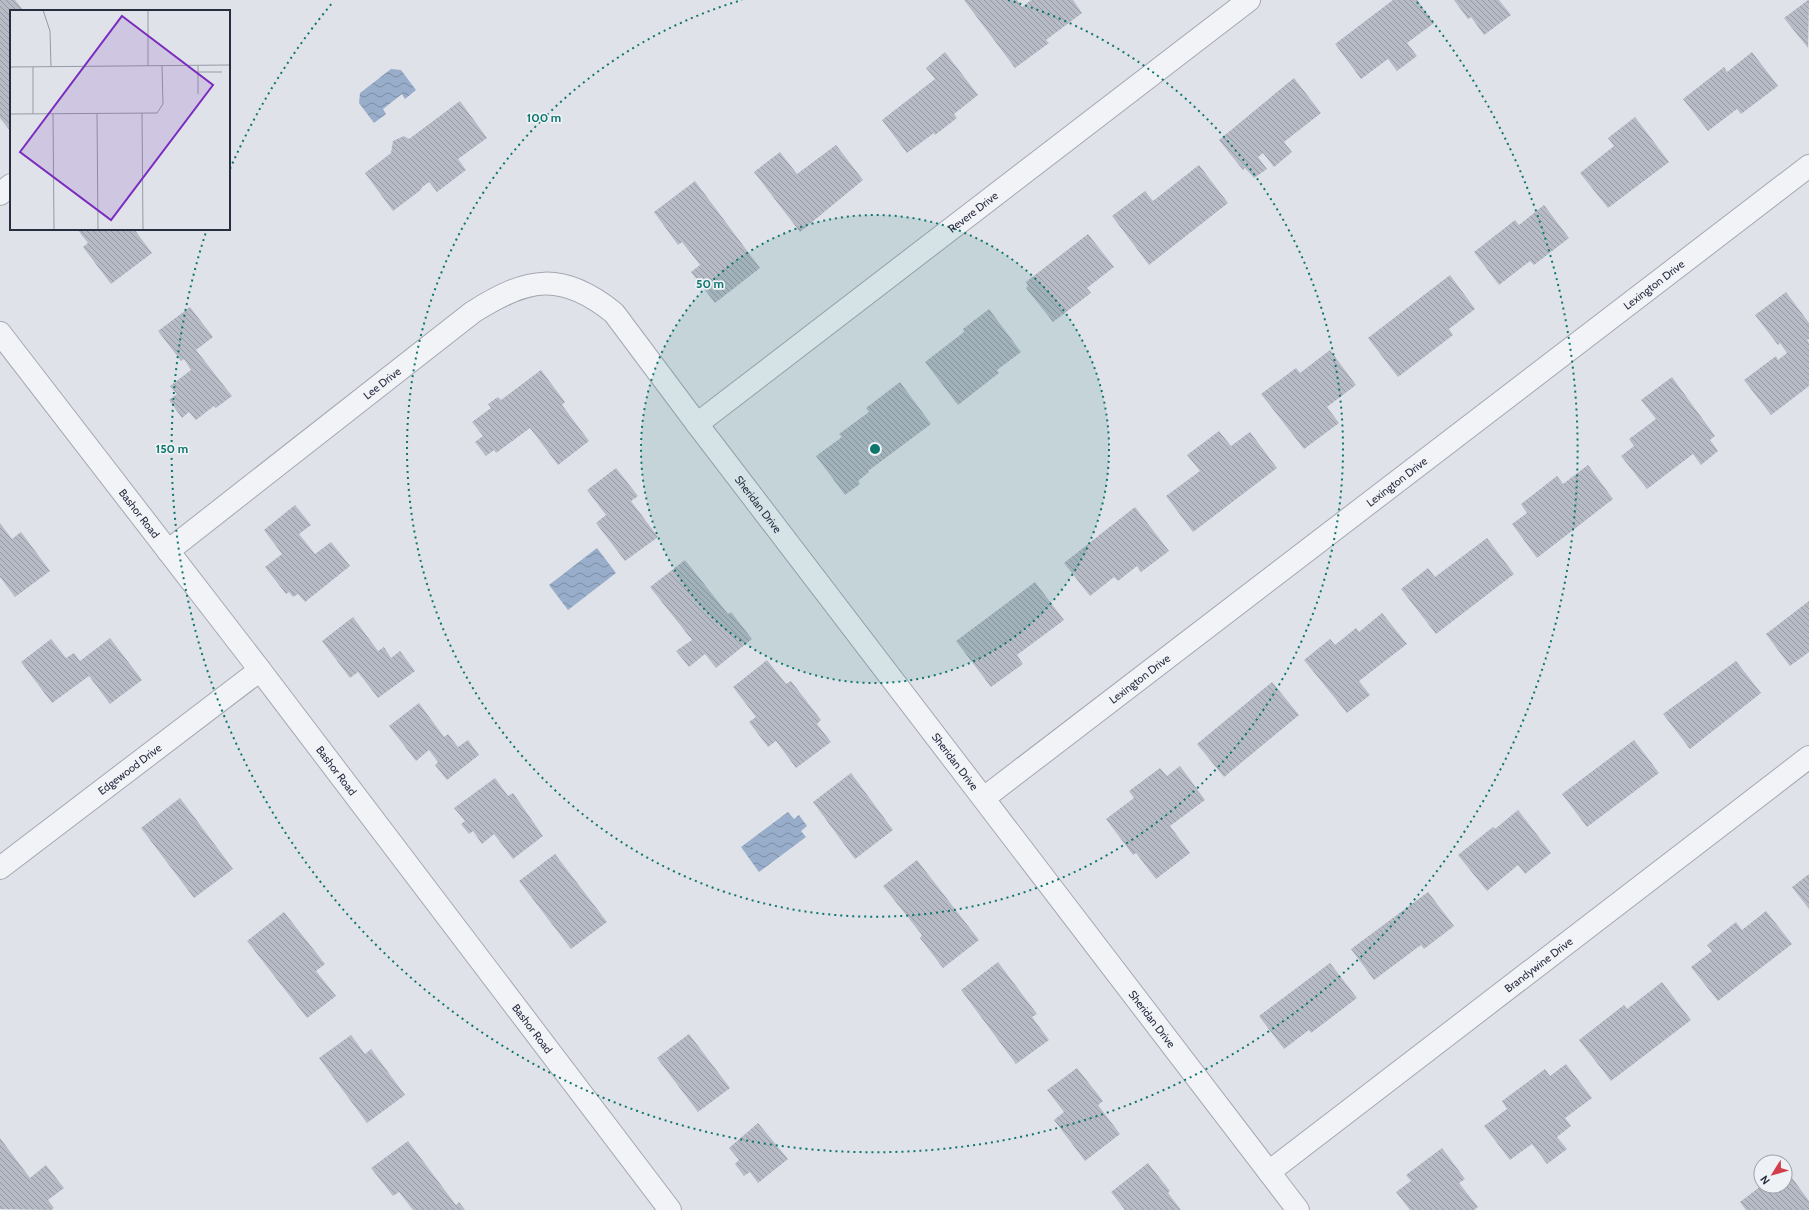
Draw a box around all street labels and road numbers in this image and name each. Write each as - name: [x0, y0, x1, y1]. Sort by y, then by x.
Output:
- street label: Revere Drive: [945, 188, 1001, 236]
- street label: Lexington Drive: [1621, 257, 1688, 313]
- street label: Lee Drive: [361, 364, 404, 402]
- street label: Lexington Drive: [1363, 454, 1430, 510]
- street label: Sheridan Drive: [732, 473, 785, 536]
- street label: Bashor Road: [116, 486, 163, 541]
- street label: Lexington Drive: [1106, 651, 1173, 707]
- street label: Sheridan Drive: [929, 730, 982, 793]
- street label: Edgewood Drive: [95, 740, 165, 798]
- street label: Bashor Road: [313, 743, 360, 798]
- street label: Brandywine Drive: [1502, 934, 1576, 995]
- street label: Sheridan Drive: [1126, 988, 1179, 1051]
- street label: Bashor Road: [509, 1001, 556, 1056]

